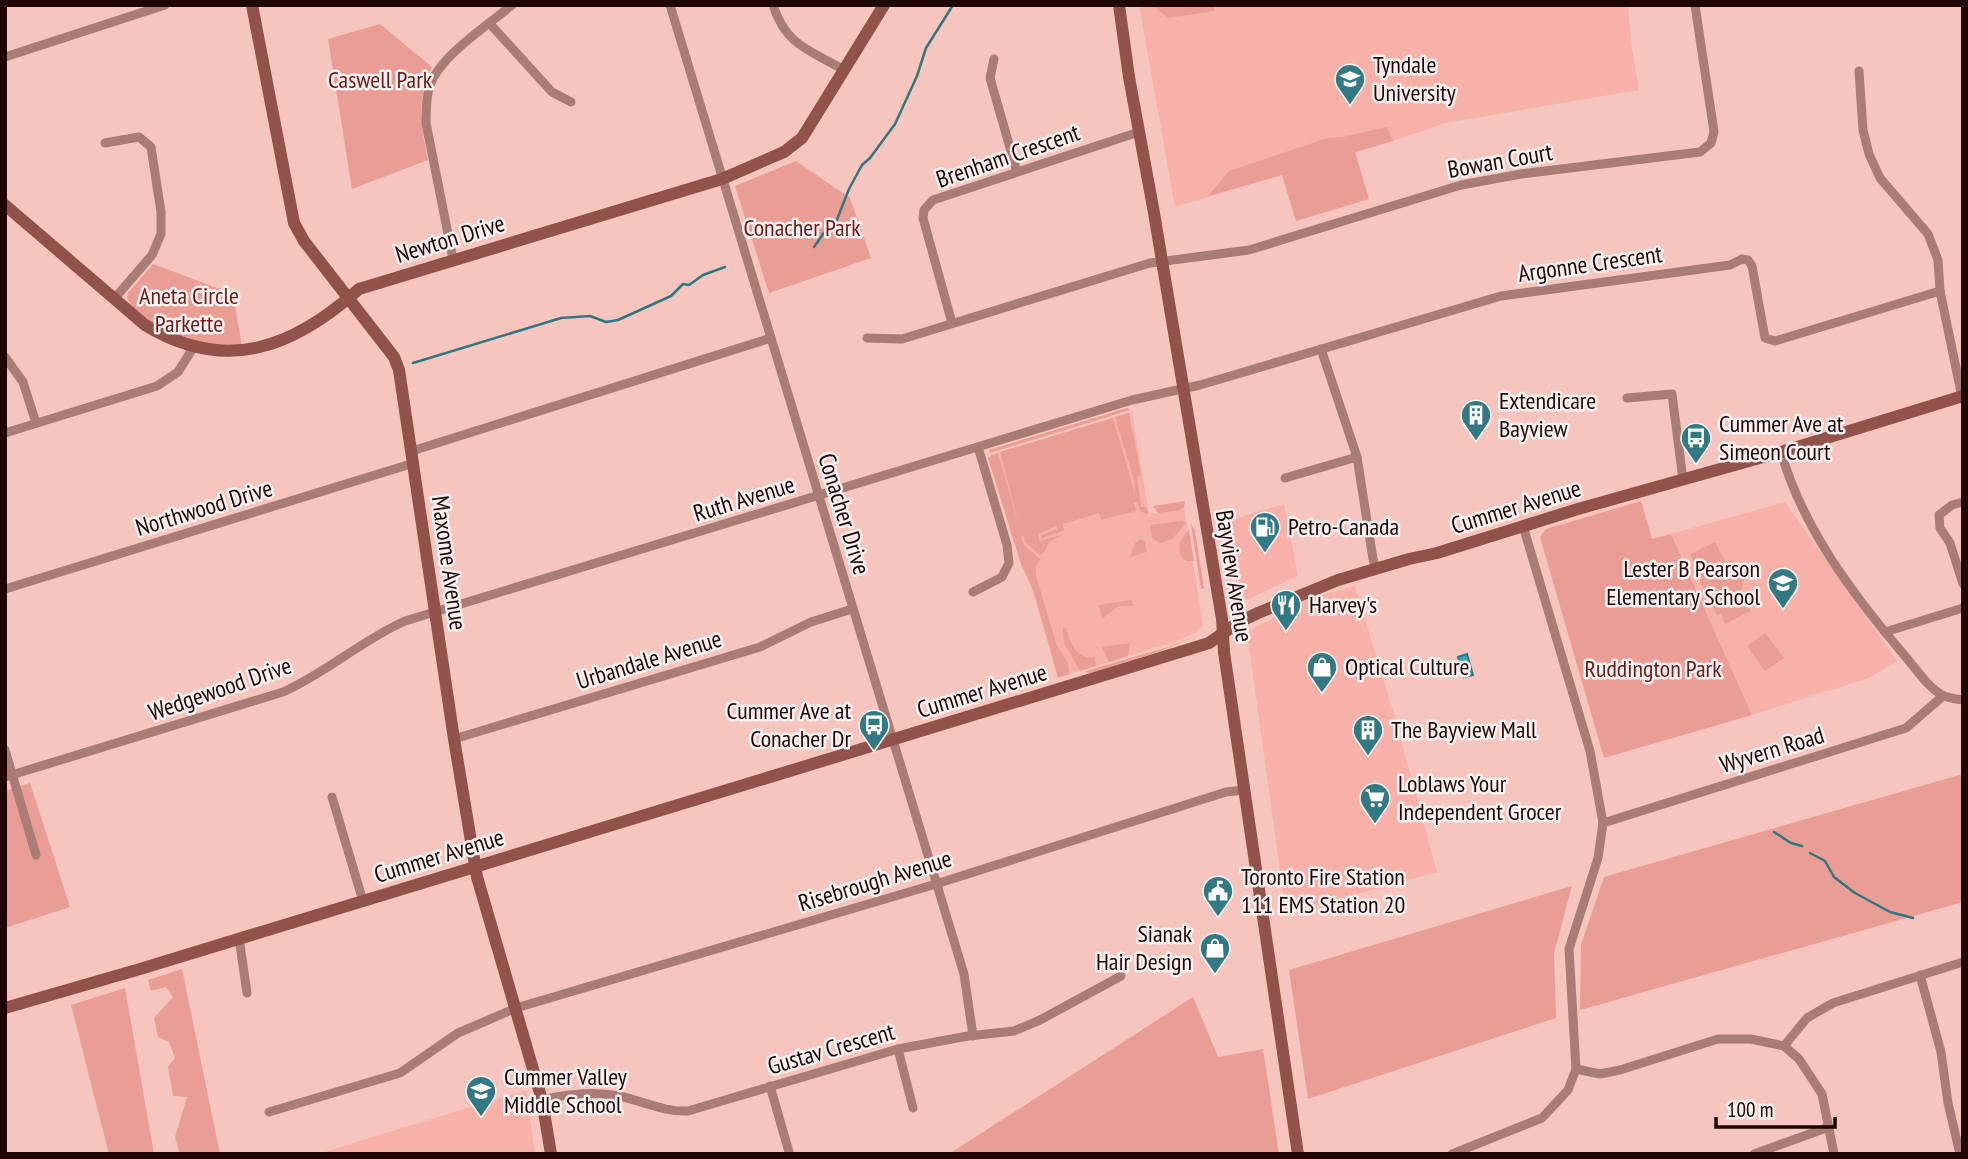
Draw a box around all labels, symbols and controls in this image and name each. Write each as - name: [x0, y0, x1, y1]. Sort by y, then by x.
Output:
- place label: Tyndale University: [1373, 49, 1456, 108]
- school or university icon: Tyndale University: [1333, 62, 1367, 106]
- park label: Caswell Park: [328, 64, 433, 95]
- street label: Brenham Crescent: [932, 116, 1084, 195]
- street label: Bowan Court: [1445, 136, 1555, 185]
- street label: Newton Drive: [391, 207, 508, 270]
- park label: Conacher Park: [743, 212, 861, 243]
- street label: Argonne Crescent: [1516, 238, 1664, 289]
- park label: Aneta Circle Parkette: [139, 280, 239, 339]
- place label: Extendicare Bayview: [1499, 385, 1596, 444]
- building icon: Extendicare Bayview: [1459, 398, 1493, 442]
- place label: Cummer Ave at Simeon Court: [1719, 408, 1844, 467]
- bus stop icon: Cummer Ave at Simeon Court: [1679, 421, 1713, 465]
- street label: Conacher Drive: [811, 449, 878, 578]
- street label: Ruth Avenue: [689, 468, 798, 529]
- street label: Northwood Drive: [132, 472, 276, 543]
- street label: Cummer Avenue: [1447, 472, 1584, 541]
- street label: Maxome Avenue: [425, 494, 474, 632]
- street label: Bayview Avenue: [1209, 508, 1260, 644]
- fuel station icon: Petro-Canada: [1248, 510, 1282, 554]
- place label: Petro-Canada: [1288, 511, 1399, 542]
- place label: Lester B Pearson Elementary School: [1606, 553, 1760, 612]
- school or university icon: Lester B Pearson Elementary School: [1766, 566, 1800, 610]
- restaurant icon: Harvey's: [1269, 588, 1303, 632]
- place label: Harvey's: [1309, 589, 1377, 620]
- street label: Urbandale Avenue: [572, 623, 725, 696]
- street label: Wedgewood Drive: [144, 650, 296, 728]
- shop icon: Optical Culture: [1305, 650, 1339, 694]
- place label: Optical Culture: [1345, 651, 1469, 682]
- park label: Ruddington Park: [1585, 653, 1722, 684]
- street label: Cummer Avenue: [913, 656, 1050, 725]
- place label: Cummer Ave at Conacher Dr: [727, 695, 851, 754]
- bus stop icon: Cummer Ave at Conacher Dr: [857, 708, 891, 752]
- building icon: The Bayview Mall: [1351, 713, 1385, 757]
- place label: The Bayview Mall: [1391, 714, 1537, 745]
- street label: Wyvern Road: [1716, 719, 1828, 780]
- place label: Loblaws Your Independent Grocer: [1398, 768, 1562, 827]
- supermarket icon: Loblaws Your Independent Grocer: [1358, 781, 1392, 825]
- street label: Cummer Avenue: [370, 821, 507, 890]
- street label: Risebrough Avenue: [794, 843, 955, 919]
- place label: Toronto Fire Station 111 EMS Station 20: [1241, 861, 1405, 920]
- public building icon: Toronto Fire Station 111 EMS Station 20: [1201, 874, 1235, 918]
- place label: Sianak Hair Design: [1096, 918, 1193, 977]
- shop icon: Sianak Hair Design: [1198, 931, 1232, 975]
- street label: Gustav Crescent: [764, 1015, 898, 1081]
- place label: Cummer Valley Middle School: [504, 1061, 627, 1120]
- school or university icon: Cummer Valley Middle School: [464, 1074, 498, 1118]
- scale bar: [1716, 1086, 1835, 1130]
- text: 100 m: [1727, 1096, 1773, 1123]

